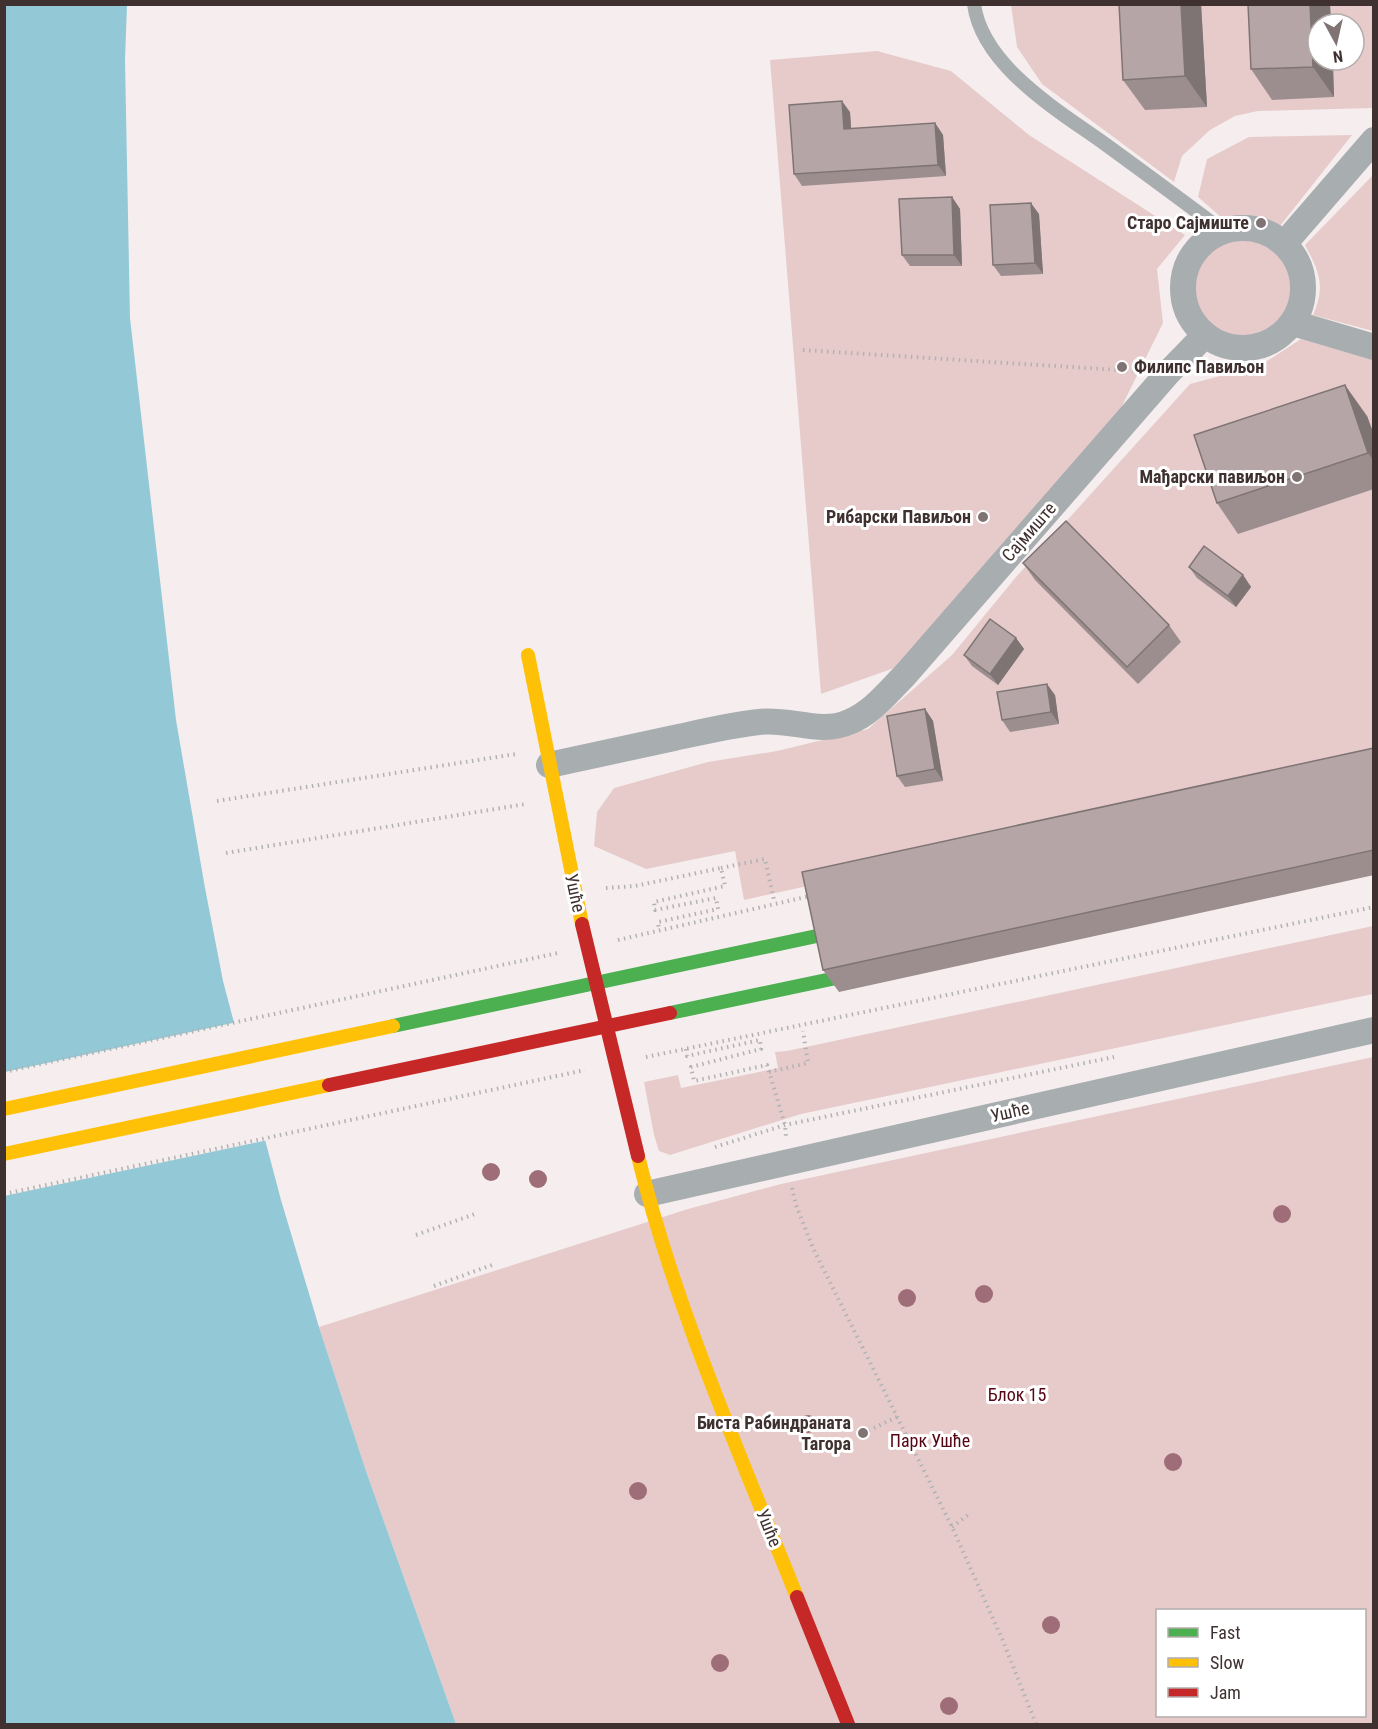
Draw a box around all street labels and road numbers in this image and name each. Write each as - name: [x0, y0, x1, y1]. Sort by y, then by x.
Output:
- street label: Сајмиште: [997, 498, 1060, 566]
- street label: Ушће: [561, 872, 590, 914]
- street label: Ушће: [988, 1097, 1031, 1126]
- street label: Ушће: [752, 1506, 787, 1550]

